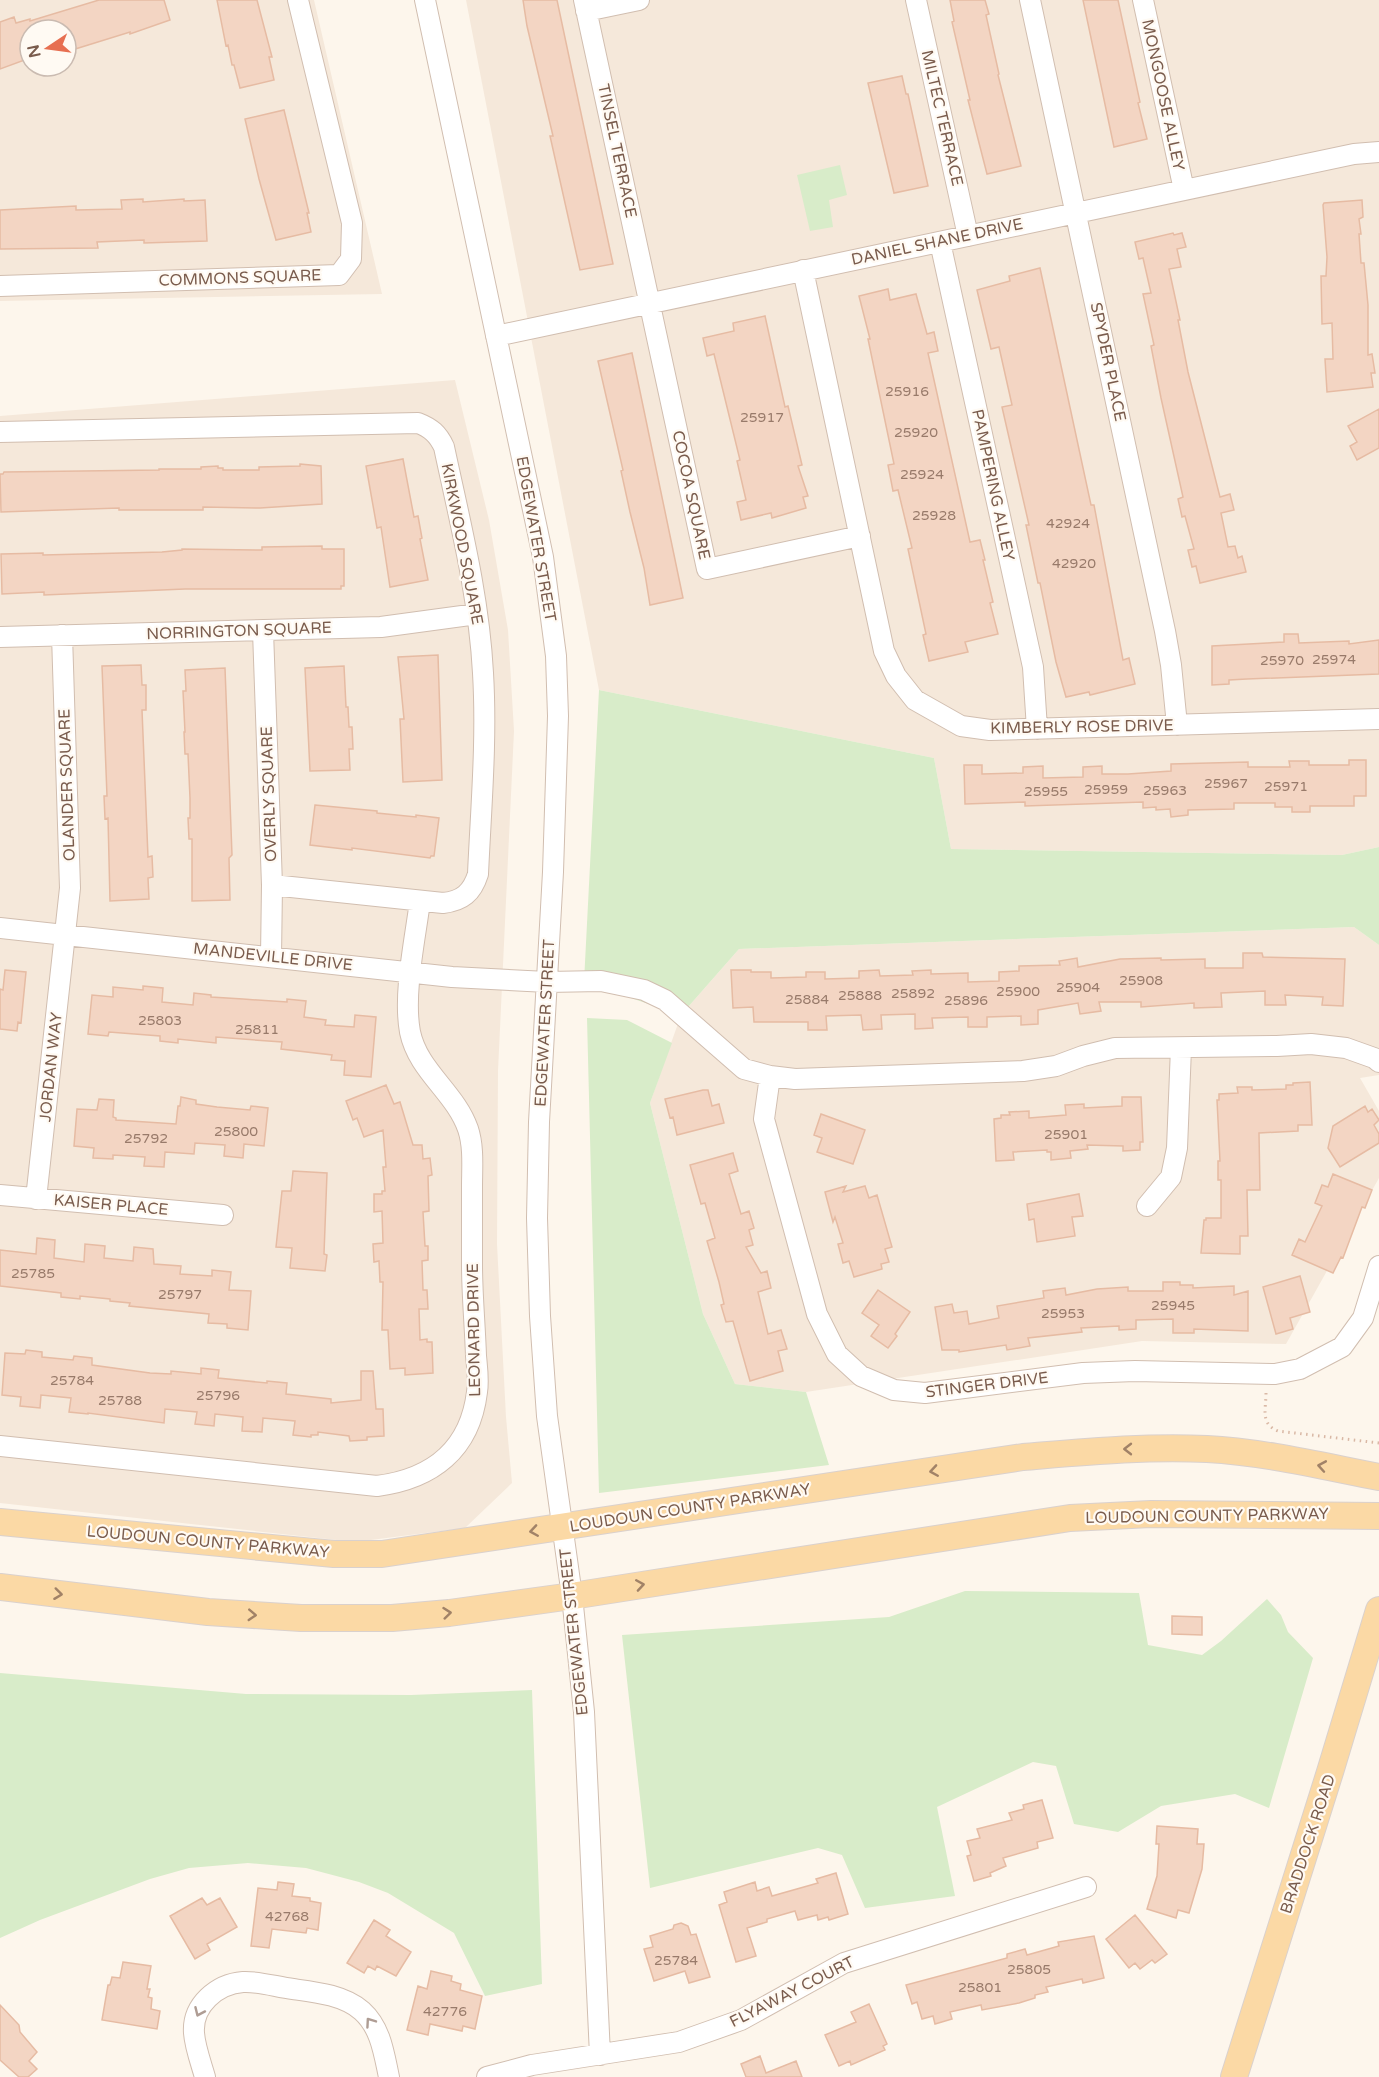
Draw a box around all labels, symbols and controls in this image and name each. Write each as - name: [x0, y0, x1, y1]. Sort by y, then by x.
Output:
- street label: MONGOOSE ALLEY: [1137, 17, 1189, 173]
- north arrow: [18, 18, 78, 78]
- text: N: [23, 43, 46, 60]
- street label: MILTEC TERRACE: [917, 48, 967, 188]
- street label: TINSEL TERRACE: [593, 82, 641, 220]
- street label: DANIEL SHANE DRIVE: [849, 214, 1025, 270]
- street label: COMMONS SQUARE: [158, 265, 322, 291]
- street label: SPYDER PLACE: [1086, 301, 1130, 423]
- house number: 25916: [885, 383, 929, 400]
- street label: PAMPERING ALLEY: [967, 407, 1019, 563]
- house number: 25917: [740, 409, 784, 426]
- house number: 25920: [894, 424, 938, 441]
- street label: COCOA SQUARE: [668, 429, 714, 561]
- street label: EDGEWATER STREET: [512, 455, 560, 624]
- street label: KIRKWOOD SQUARE: [437, 462, 487, 626]
- house number: 25924: [900, 466, 944, 483]
- house number: 25928: [912, 507, 956, 524]
- house number: 42924: [1046, 515, 1090, 532]
- house number: 42920: [1052, 555, 1096, 572]
- street label: NORRINGTON SQUARE: [146, 618, 332, 644]
- house number: 25974: [1312, 651, 1356, 668]
- house number: 25970: [1260, 652, 1304, 669]
- street label: OLANDER SQUARE: [54, 708, 80, 862]
- street label: KIMBERLY ROSE DRIVE: [990, 715, 1174, 739]
- street label: OVERLY SQUARE: [257, 726, 281, 862]
- house number: 25967: [1204, 775, 1248, 792]
- house number: 25971: [1264, 778, 1308, 795]
- house number: 25959: [1084, 781, 1128, 798]
- house number: 25963: [1143, 782, 1187, 799]
- house number: 25955: [1024, 783, 1068, 800]
- street label: EDGEWATER STREET: [531, 938, 559, 1107]
- street label: MANDEVILLE DRIVE: [192, 939, 354, 975]
- house number: 25908: [1119, 972, 1163, 989]
- house number: 25904: [1056, 979, 1100, 996]
- house number: 25900: [996, 983, 1040, 1000]
- house number: 25892: [891, 985, 935, 1002]
- house number: 25888: [838, 987, 882, 1004]
- house number: 25884: [785, 991, 829, 1008]
- house number: 25896: [944, 992, 988, 1009]
- street label: JORDAN WAY: [35, 1011, 67, 1123]
- house number: 25803: [138, 1012, 182, 1029]
- house number: 25811: [235, 1021, 279, 1038]
- house number: 25800: [214, 1123, 258, 1140]
- house number: 25901: [1044, 1126, 1088, 1143]
- house number: 25792: [124, 1130, 168, 1147]
- street label: KAISER PLACE: [53, 1190, 169, 1220]
- street label: LEONARD DRIVE: [463, 1263, 485, 1397]
- house number: 25785: [11, 1265, 55, 1282]
- house number: 25797: [158, 1286, 202, 1303]
- house number: 25945: [1151, 1297, 1195, 1314]
- house number: 25953: [1041, 1305, 1085, 1322]
- street label: STINGER DRIVE: [924, 1368, 1050, 1402]
- house number: 25784: [50, 1372, 94, 1389]
- house number: 25796: [196, 1387, 240, 1404]
- house number: 25788: [98, 1392, 142, 1409]
- one-way arrow: [1123, 1443, 1132, 1455]
- one-way arrow: [1317, 1460, 1327, 1473]
- one-way arrow: [930, 1465, 939, 1477]
- street label: LOUDOUN COUNTY PARKWAY: [568, 1479, 812, 1537]
- street label: LOUDOUN COUNTY PARKWAY: [1085, 1504, 1329, 1528]
- street label: LOUDOUN COUNTY PARKWAY: [86, 1521, 330, 1563]
- one-way arrow: [529, 1525, 539, 1537]
- street label: EDGEWATER STREET: [555, 1547, 593, 1716]
- one-way arrow: [634, 1579, 644, 1592]
- one-way arrow: [54, 1587, 63, 1600]
- one-way arrow: [442, 1607, 451, 1620]
- one-way arrow: [247, 1608, 256, 1621]
- street label: BRADDOCK ROAD: [1276, 1772, 1340, 1916]
- house number: 42768: [265, 1908, 309, 1925]
- house number: 25784: [654, 1952, 698, 1969]
- street label: FLYAWAY COURT: [726, 1952, 858, 2032]
- house number: 25805: [1007, 1961, 1051, 1978]
- house number: 25801: [958, 1979, 1002, 1996]
- house number: 42776: [423, 2003, 467, 2020]
- one-way arrow: [194, 2006, 206, 2017]
- one-way arrow: [366, 2018, 377, 2029]

